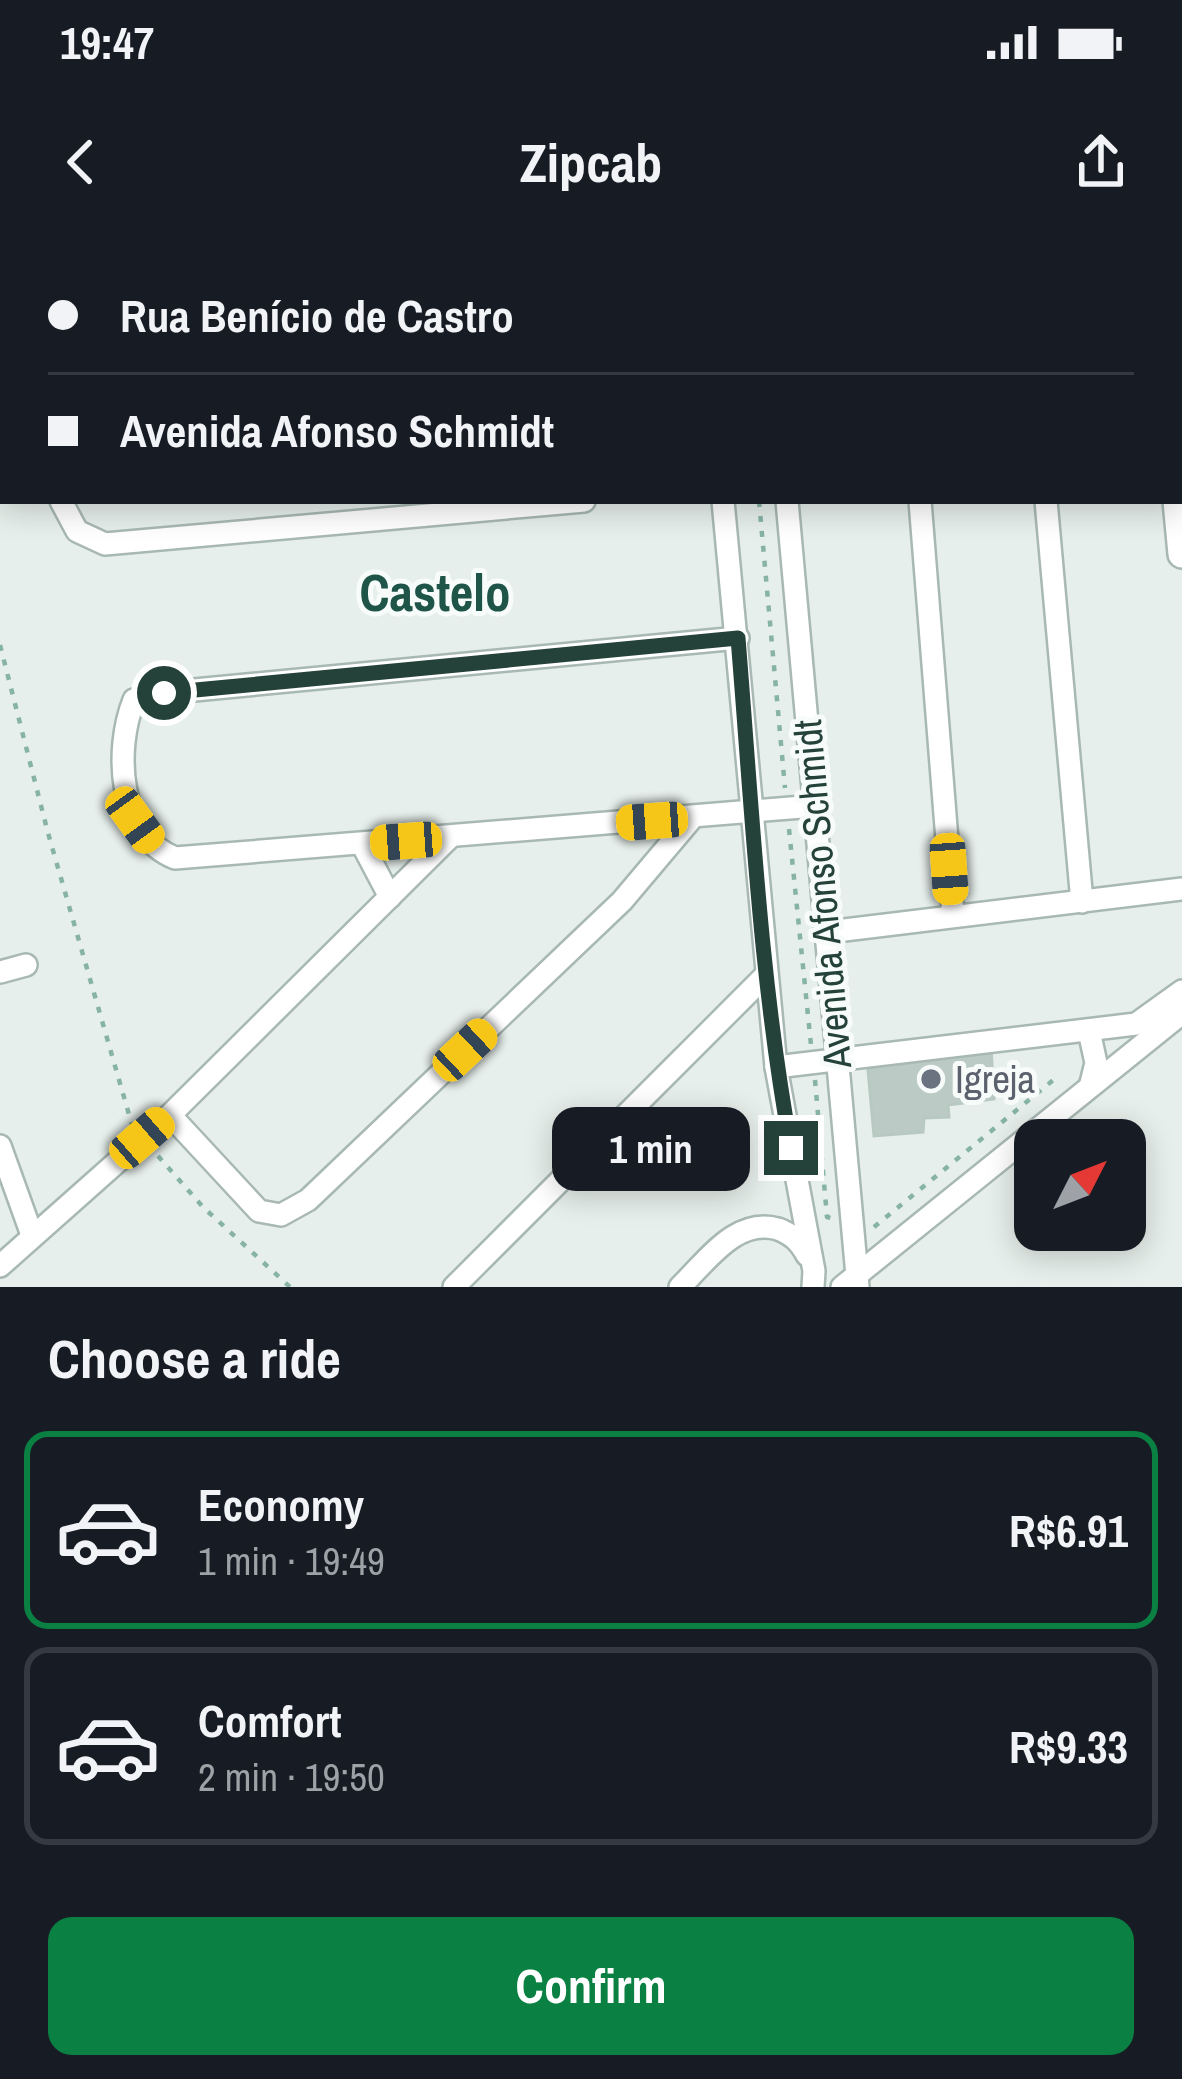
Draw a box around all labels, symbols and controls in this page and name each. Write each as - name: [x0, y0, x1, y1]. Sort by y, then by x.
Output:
- text: 19:47: [60, 12, 154, 73]
- text: Zipcab: [520, 126, 662, 199]
- icon: back: [48, 129, 114, 195]
- icon: share: [1068, 129, 1134, 195]
- text: Rua Benício de Castro: [120, 285, 514, 346]
- text: Avenida Afonso Schmidt: [120, 400, 554, 461]
- district label: Castelo: [359, 558, 511, 627]
- route start: [137, 666, 191, 720]
- street label: Avenida Afonso Schmidt: [781, 717, 863, 1071]
- car: [99, 780, 171, 860]
- car: [615, 801, 689, 841]
- car: [369, 821, 443, 861]
- car: [929, 832, 969, 906]
- car: [426, 1012, 504, 1088]
- place label: Igreja: [955, 1053, 1035, 1105]
- marker: Igreja: [918, 1066, 944, 1092]
- car: [103, 1101, 181, 1175]
- callout: 1 min: [551, 1106, 749, 1190]
- north arrow: [1014, 1119, 1146, 1251]
- map controls: [1014, 1119, 1146, 1251]
- route end: [764, 1121, 818, 1175]
- text: 1 min: [609, 1123, 693, 1175]
- text: Choose a ride: [48, 1322, 341, 1395]
- text: Economy: [198, 1474, 364, 1535]
- icon: car: [54, 1476, 162, 1584]
- text: R$6.91: [1009, 1500, 1128, 1561]
- text: 1 min · 19:49: [198, 1535, 385, 1587]
- text: Comfort: [198, 1690, 341, 1751]
- icon: car: [54, 1692, 162, 1800]
- text: R$9.33: [1009, 1716, 1128, 1777]
- text: 2 min · 19:50: [198, 1751, 385, 1803]
- button: Confirm: [48, 1917, 1134, 2055]

